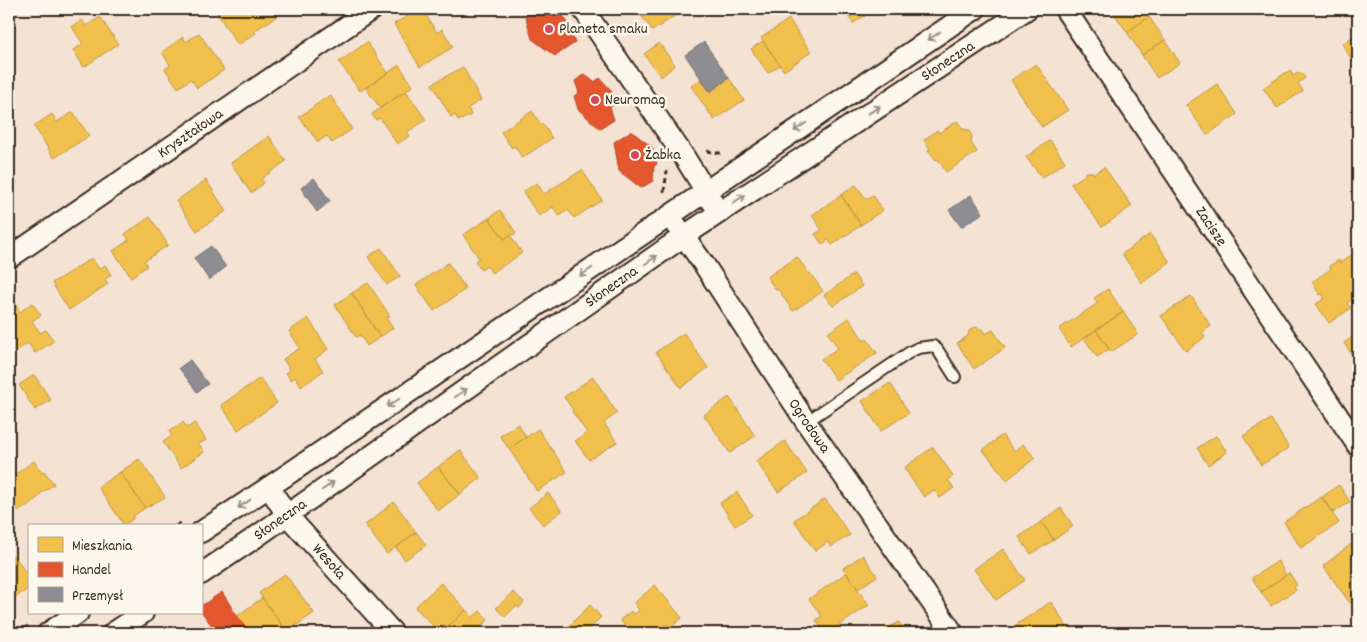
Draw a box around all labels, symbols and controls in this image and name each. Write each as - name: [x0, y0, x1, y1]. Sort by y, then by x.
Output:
- place label: Planeta smaku: [559, 18, 648, 41]
- marker: Planeta smaku: [543, 23, 555, 35]
- one-way arrow: [927, 31, 941, 41]
- street label: Słoneczna: [916, 35, 980, 88]
- place label: Neuromag: [605, 89, 665, 112]
- marker: Neuromag: [589, 94, 601, 106]
- street label: Kryształowa: [153, 103, 228, 164]
- one-way arrow: [867, 105, 881, 115]
- one-way arrow: [793, 122, 807, 132]
- place label: Żabka: [645, 144, 681, 167]
- marker: Żabka: [629, 149, 641, 161]
- one-way arrow: [732, 194, 746, 205]
- street label: Zacisze: [1189, 202, 1233, 251]
- one-way arrow: [644, 255, 658, 265]
- street label: Słoneczna: [580, 260, 643, 314]
- one-way arrow: [579, 267, 593, 277]
- one-way arrow: [453, 388, 467, 398]
- street label: Ogrodowa: [782, 394, 836, 458]
- one-way arrow: [386, 398, 400, 408]
- one-way arrow: [320, 481, 334, 491]
- street label: Słoneczna: [249, 493, 312, 547]
- one-way arrow: [237, 498, 251, 509]
- legend: [28, 524, 202, 614]
- text: Mieszkania: [72, 536, 133, 558]
- street label: Wesoła: [306, 538, 352, 585]
- text: Handel: [72, 560, 111, 582]
- text: Przemysł: [72, 586, 123, 608]

